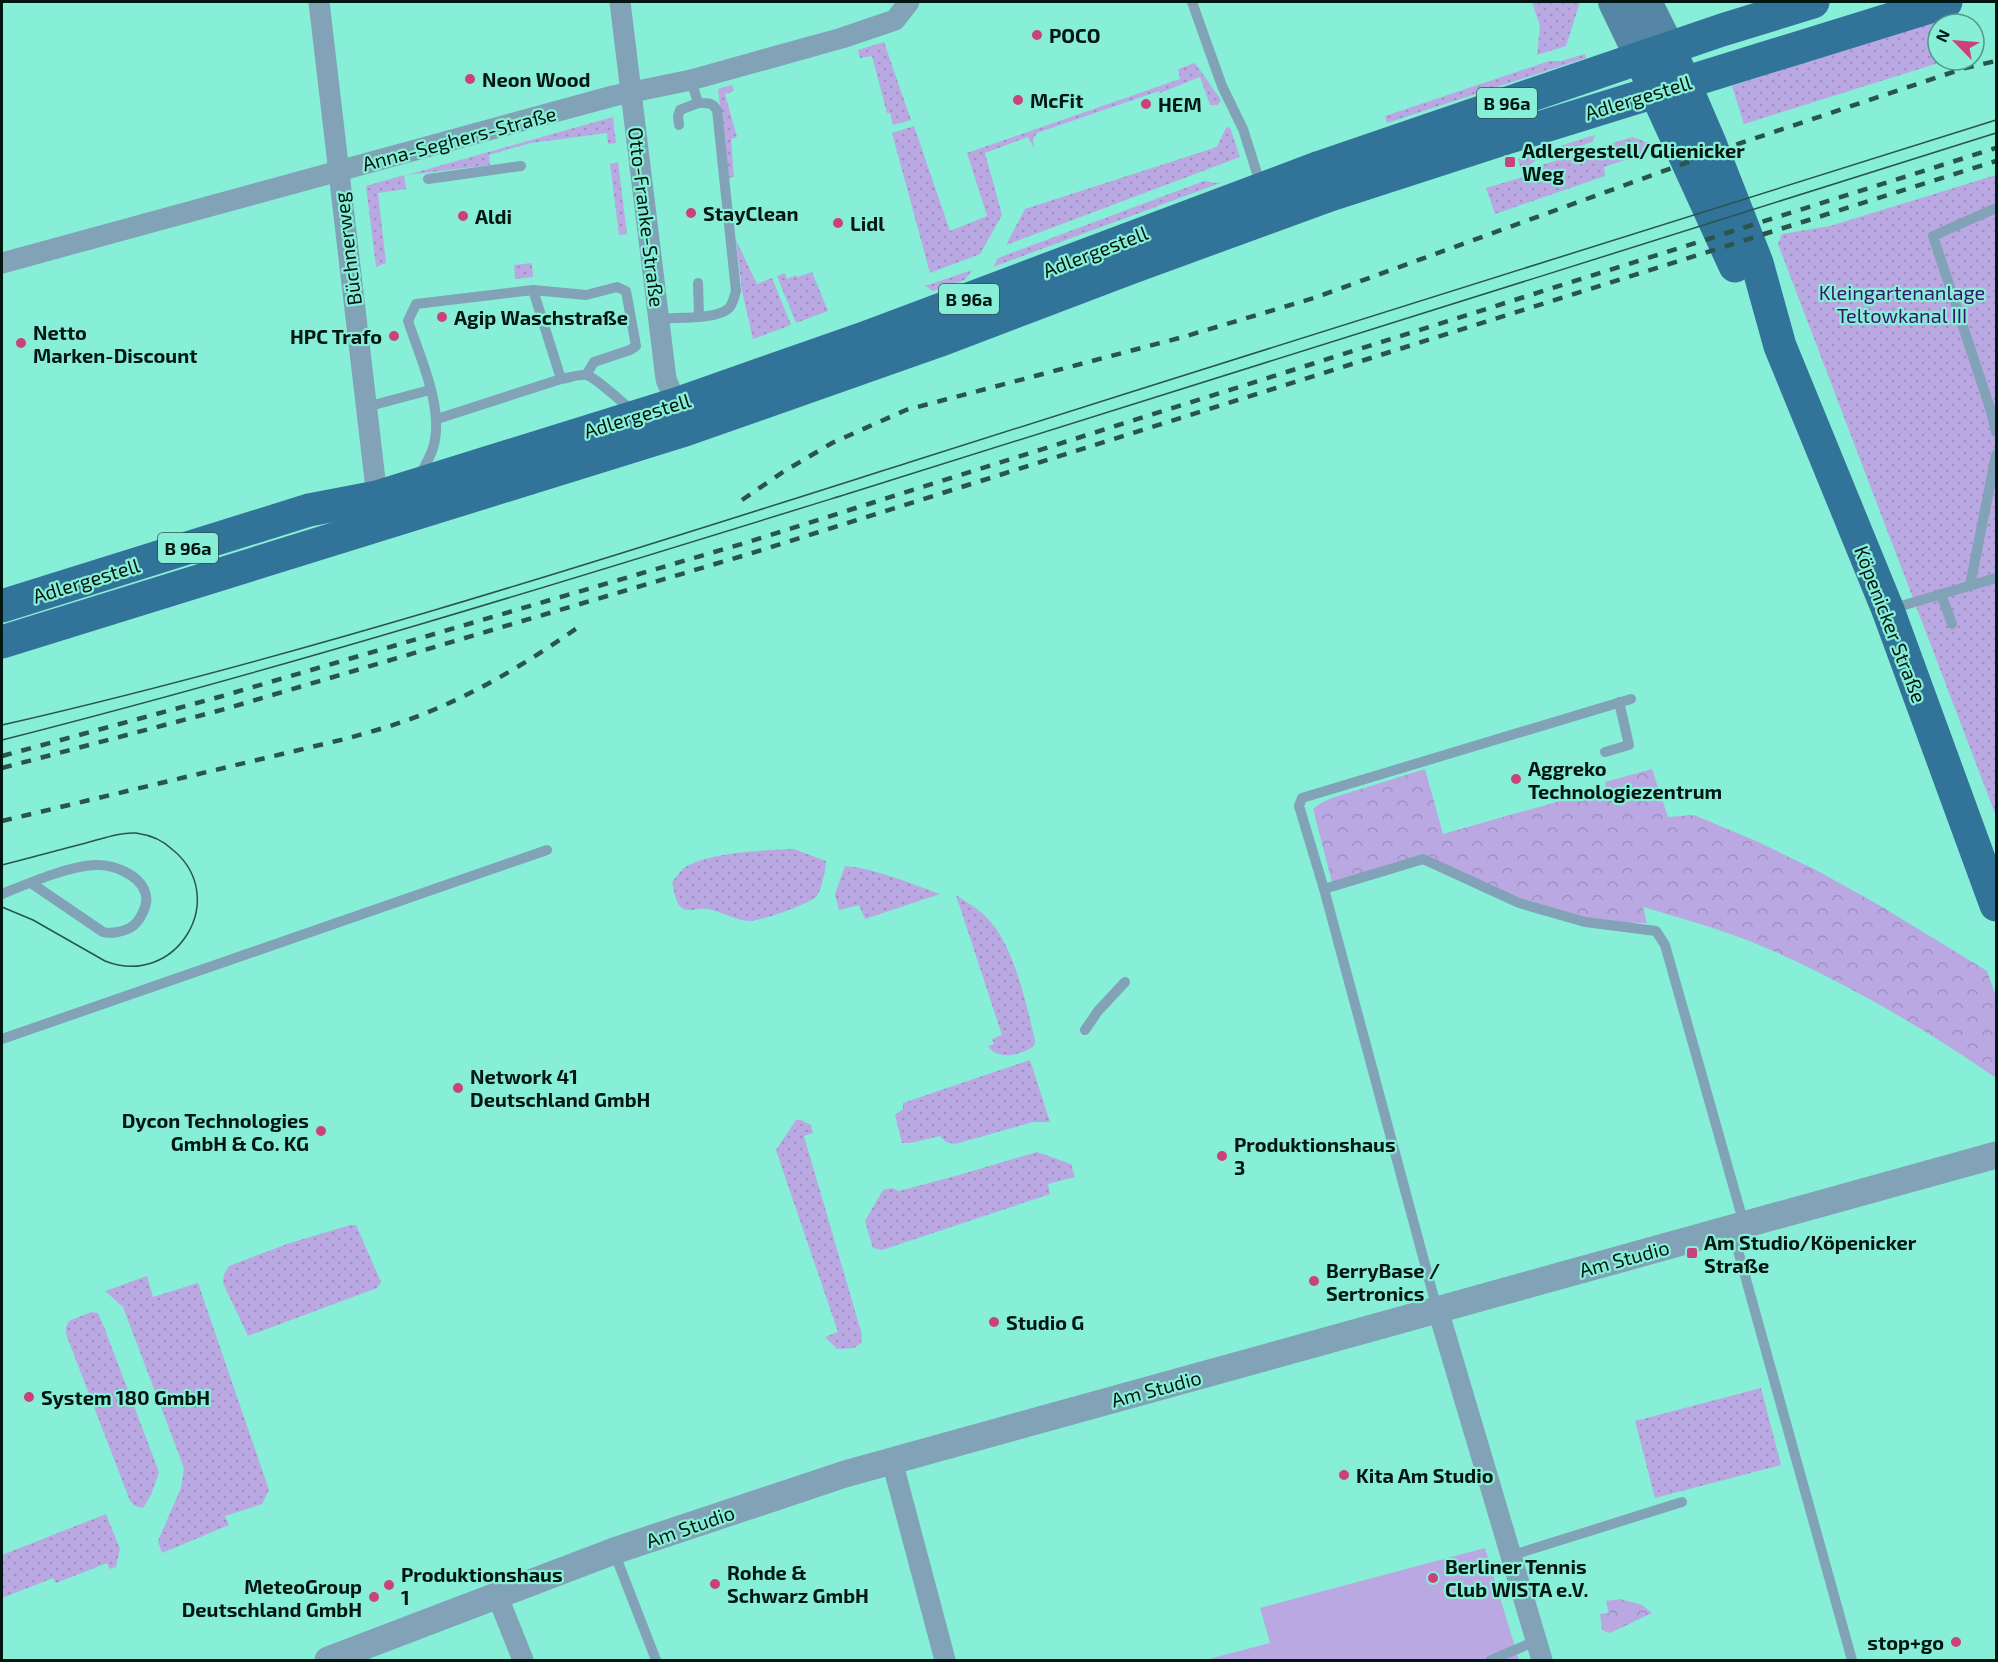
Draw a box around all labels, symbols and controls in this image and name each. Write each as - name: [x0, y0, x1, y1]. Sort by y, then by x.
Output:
- north arrow: [1926, 12, 1986, 72]
- place label: POCO: [1049, 23, 1100, 47]
- text: N: [1931, 26, 1953, 45]
- marker: POCO: [1030, 28, 1044, 42]
- place label: Neon Wood: [482, 67, 590, 91]
- street label: Adlergestell: [1582, 69, 1695, 125]
- marker: Neon Wood: [463, 72, 477, 86]
- place label: McFit: [1030, 88, 1083, 112]
- road number: B 96a: [1477, 88, 1537, 118]
- place label: HEM: [1158, 92, 1202, 116]
- marker: McFit: [1011, 93, 1025, 107]
- marker: HEM: [1139, 97, 1153, 111]
- street label: Anna-Seghers-Straße: [359, 101, 559, 175]
- street label: Otto-Franke-Straße: [624, 126, 670, 308]
- place label: Adlergestell/Glienicker Weg: [1522, 138, 1745, 185]
- marker: Adlergestell/Glienicker Weg: [1503, 155, 1517, 169]
- street label: Büchnerweg: [328, 191, 366, 307]
- place label: StayClean: [703, 201, 799, 226]
- place label: Aldi: [475, 204, 512, 228]
- marker: StayClean: [684, 206, 698, 220]
- marker: Aldi: [456, 209, 470, 223]
- place label: Lidl: [850, 211, 885, 235]
- marker: Lidl: [831, 216, 845, 230]
- street label: Adlergestell: [1039, 220, 1151, 282]
- park label: Kleingartenanlage Teltowkanal III: [1819, 280, 1985, 327]
- road number: B 96a: [939, 284, 999, 314]
- place label: Agip Waschstraße: [454, 305, 628, 329]
- marker: Agip Waschstraße: [435, 310, 449, 324]
- place label: Netto Marken-Discount: [33, 320, 197, 367]
- place label: HPC Trafo: [290, 324, 382, 348]
- marker: HPC Trafo: [387, 329, 401, 343]
- marker: Netto Marken-Discount: [14, 336, 28, 350]
- street label: Adlergestell: [581, 387, 694, 443]
- road number: B 96a: [158, 533, 218, 563]
- street label: Köpenicker Straße: [1850, 542, 1932, 706]
- street label: Adlergestell: [30, 552, 143, 608]
- place label: Aggreko Technologiezentrum: [1528, 756, 1722, 803]
- marker: Aggreko Technologiezentrum: [1509, 772, 1523, 786]
- place label: Network 41 Deutschland GmbH: [470, 1064, 650, 1111]
- marker: Network 41 Deutschland GmbH: [451, 1081, 465, 1095]
- place label: Dycon Technologies GmbH & Co. KG: [122, 1108, 309, 1155]
- marker: Dycon Technologies GmbH & Co. KG: [314, 1124, 328, 1138]
- place label: Produktionshaus 3: [1234, 1132, 1396, 1179]
- marker: Produktionshaus 3: [1215, 1149, 1229, 1163]
- place label: Am Studio/Köpenicker Straße: [1704, 1230, 1917, 1277]
- street label: Am Studio: [1576, 1234, 1672, 1282]
- marker: Am Studio/Köpenicker Straße: [1685, 1246, 1699, 1260]
- place label: BerryBase / Sertronics: [1326, 1258, 1440, 1305]
- marker: BerryBase / Sertronics: [1307, 1274, 1321, 1288]
- place label: Studio G: [1006, 1310, 1084, 1334]
- marker: Studio G: [987, 1315, 1001, 1329]
- street label: Am Studio: [1108, 1364, 1204, 1412]
- place label: System 180 GmbH: [41, 1385, 210, 1410]
- marker: System 180 GmbH: [22, 1390, 36, 1404]
- place label: Kita Am Studio: [1356, 1463, 1494, 1487]
- marker: Kita Am Studio: [1337, 1468, 1351, 1482]
- street label: Am Studio: [642, 1500, 738, 1552]
- place label: Berliner Tennis Club WISTA e.V.: [1445, 1554, 1588, 1601]
- place label: Rohde & Schwarz GmbH: [727, 1560, 869, 1607]
- place label: Produktionshaus 1: [401, 1562, 563, 1609]
- marker: Berliner Tennis Club WISTA e.V.: [1426, 1571, 1440, 1585]
- place label: MeteoGroup Deutschland GmbH: [182, 1574, 362, 1621]
- marker: Rohde & Schwarz GmbH: [708, 1577, 722, 1591]
- marker: Produktionshaus 1: [382, 1578, 396, 1592]
- marker: MeteoGroup Deutschland GmbH: [367, 1590, 381, 1604]
- place label: stop+go: [1867, 1630, 1944, 1654]
- marker: stop+go: [1949, 1635, 1963, 1649]

